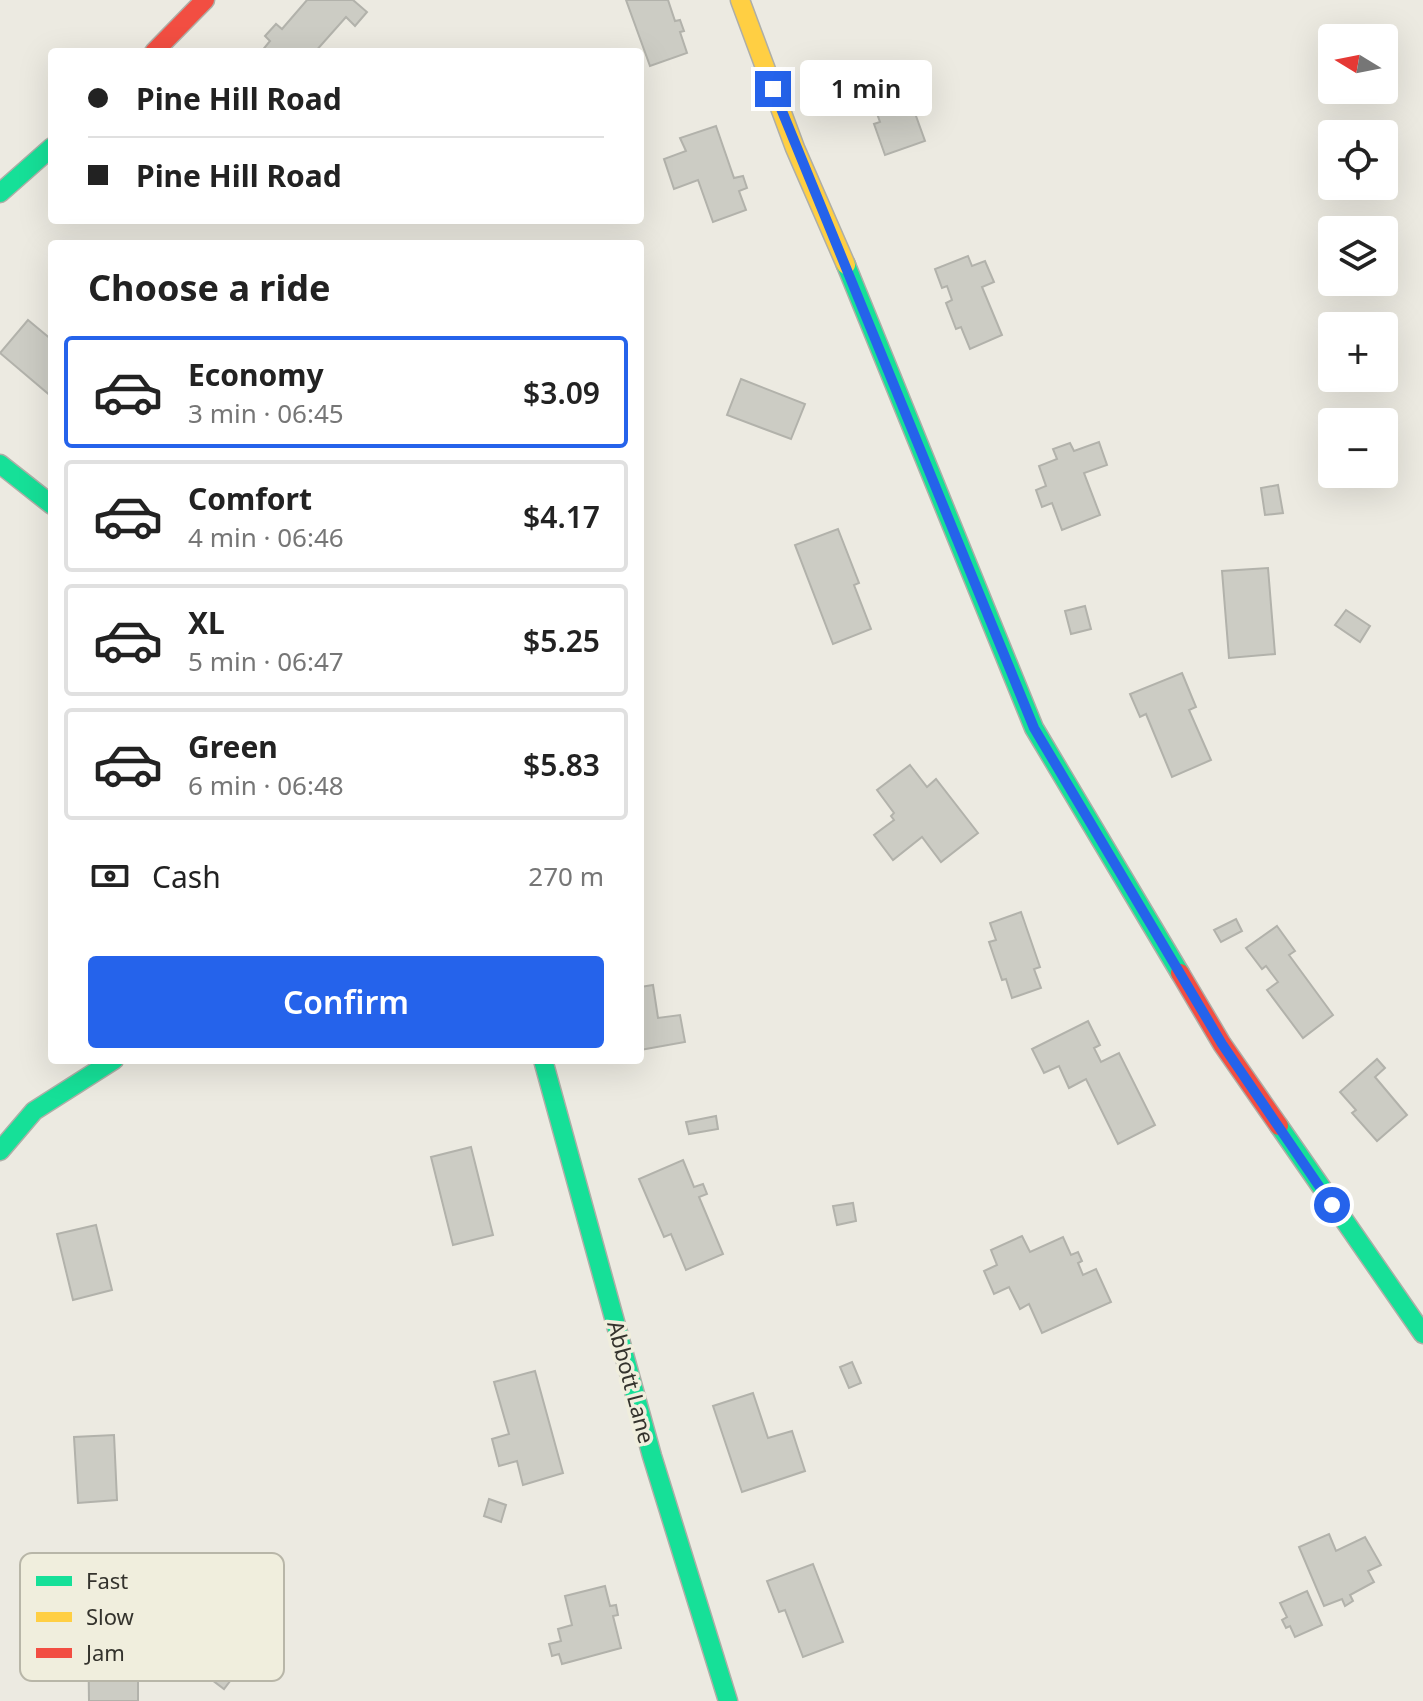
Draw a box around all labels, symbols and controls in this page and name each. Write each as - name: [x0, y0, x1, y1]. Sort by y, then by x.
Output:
- north arrow: [1318, 24, 1398, 104]
- map controls: [1318, 24, 1398, 488]
- callout: 1 min: [801, 61, 933, 117]
- text: 1 min: [831, 70, 901, 106]
- route end: [755, 71, 791, 107]
- text: Pine Hill Road: [136, 78, 342, 119]
- button: locate: [1318, 120, 1398, 200]
- text: Pine Hill Road: [136, 155, 342, 196]
- button: layers: [1318, 216, 1398, 296]
- text: Choose a ride: [88, 263, 330, 312]
- button: +: [1318, 312, 1398, 392]
- text: Economy: [188, 354, 324, 395]
- icon: car: [92, 356, 164, 428]
- text: $3.09: [523, 372, 600, 413]
- text: 3 min · 06:45: [188, 395, 344, 431]
- button: −: [1318, 408, 1398, 488]
- text: Comfort: [188, 478, 312, 519]
- icon: car: [92, 480, 164, 552]
- text: $4.17: [523, 496, 600, 537]
- text: 4 min · 06:46: [188, 519, 344, 555]
- text: XL: [188, 602, 225, 643]
- icon: car: [92, 604, 164, 676]
- text: $5.25: [523, 620, 600, 661]
- text: 5 min · 06:47: [188, 643, 344, 679]
- text: Green: [188, 726, 278, 767]
- icon: car: [92, 728, 164, 800]
- text: $5.83: [523, 744, 600, 785]
- text: 6 min · 06:48: [188, 767, 344, 803]
- icon: cash: [88, 854, 132, 898]
- text: Cash: [152, 856, 221, 897]
- text: 270 m: [528, 858, 604, 894]
- button: Confirm: [88, 956, 604, 1048]
- route start: [1314, 1187, 1350, 1223]
- street label: Abbott Lane: [601, 1317, 663, 1446]
- legend: [20, 1553, 284, 1681]
- text: Fast: [86, 1565, 128, 1595]
- text: Slow: [86, 1601, 135, 1631]
- text: Jam: [84, 1637, 125, 1667]

